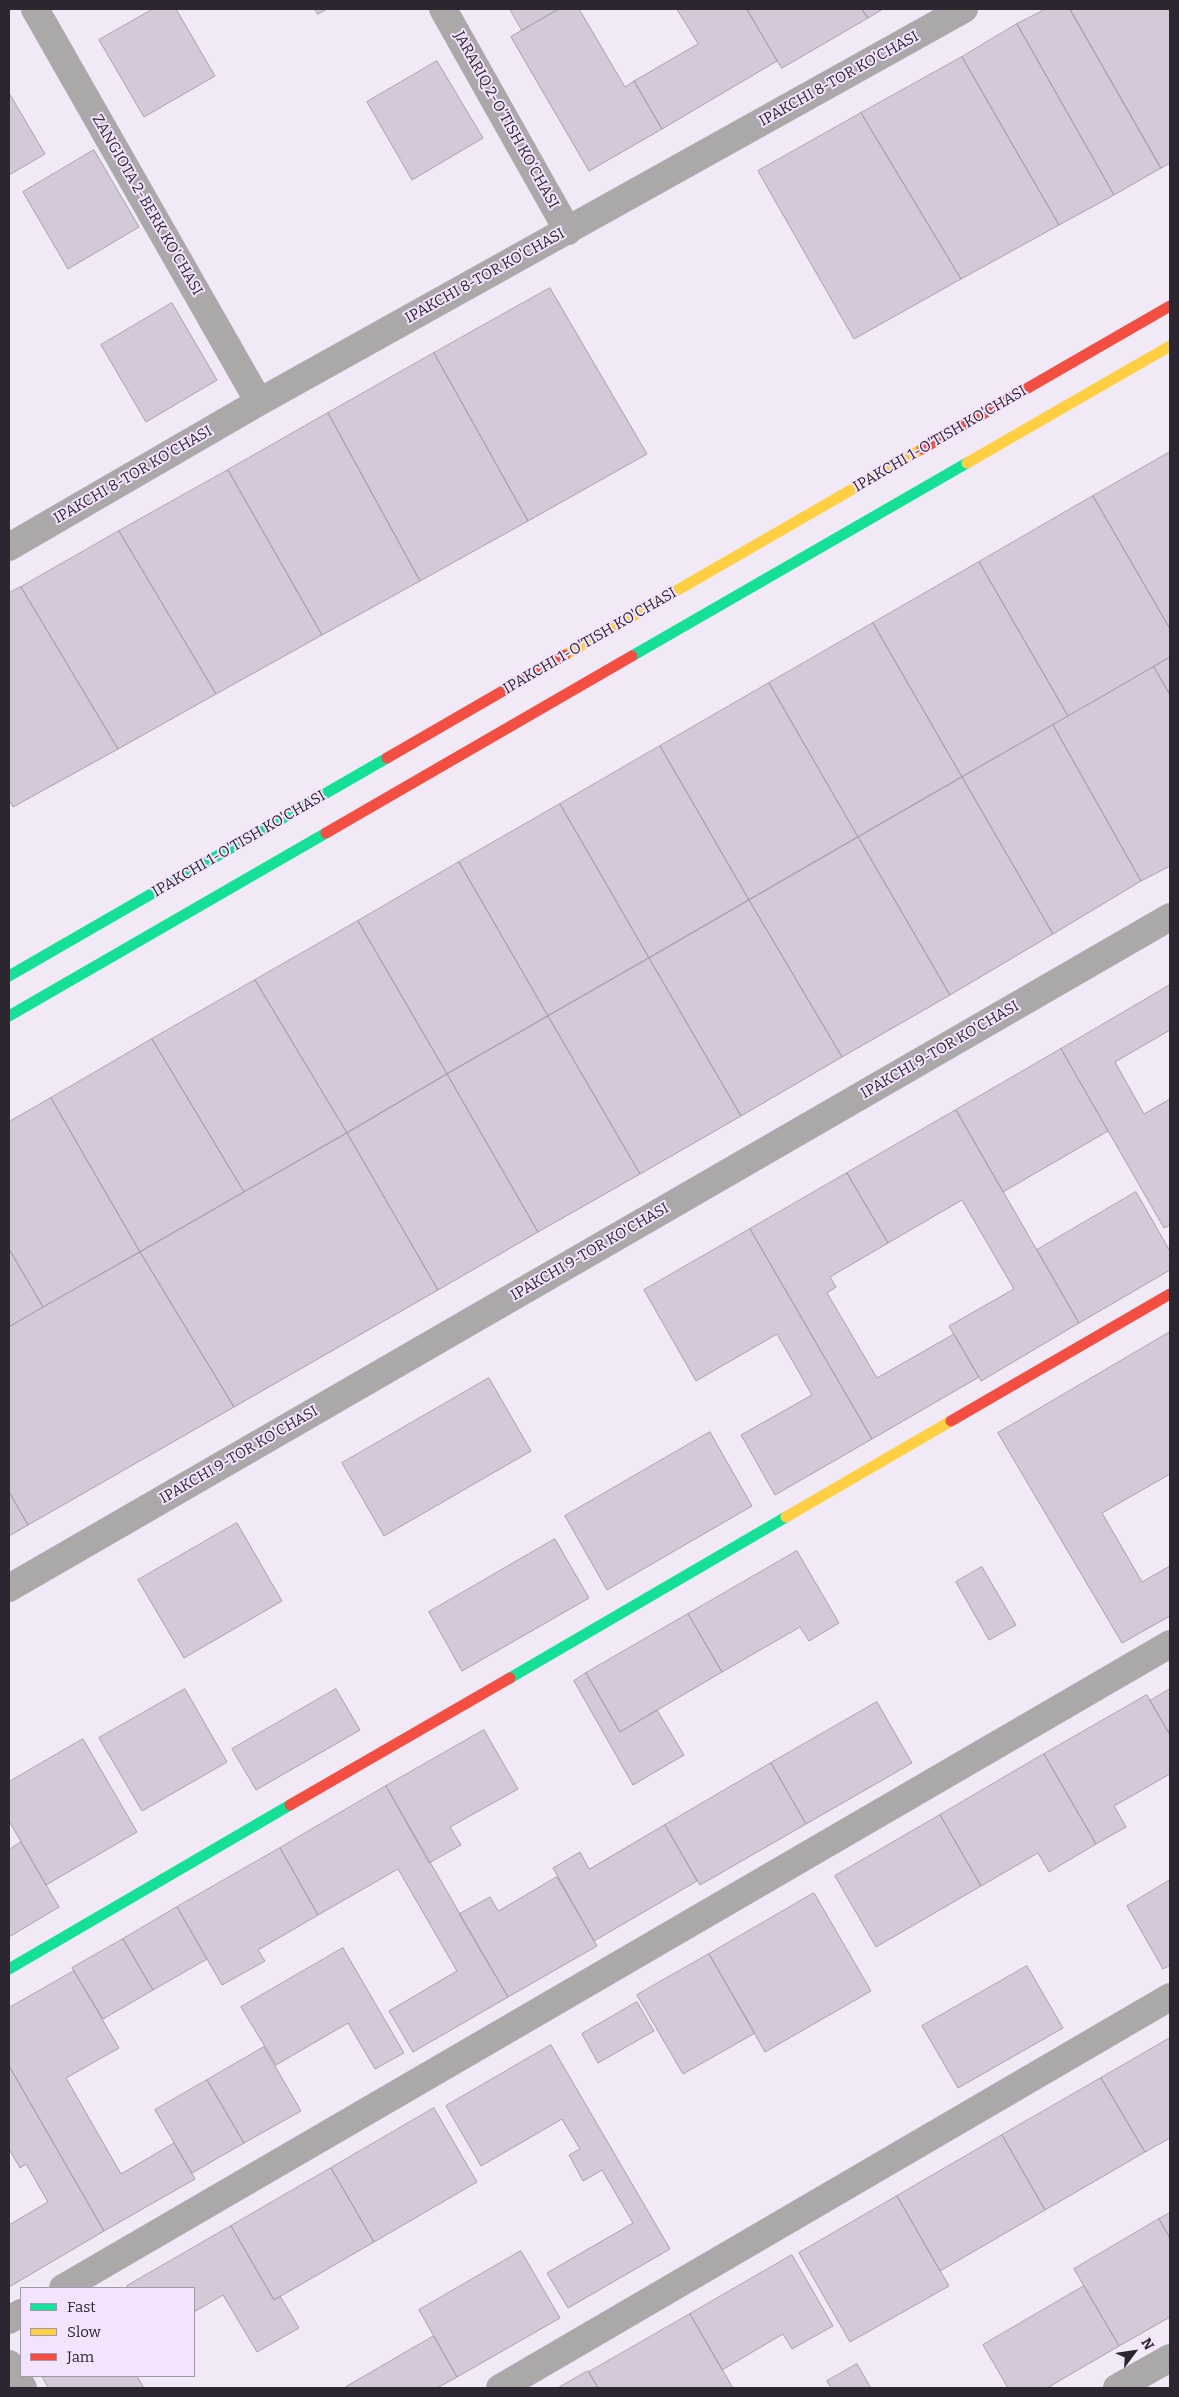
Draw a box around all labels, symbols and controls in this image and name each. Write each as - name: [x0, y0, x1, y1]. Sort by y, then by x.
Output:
- street label: JARARIQ 2-O'TISH KO'CHASI: [450, 28, 562, 212]
- street label: IPAKCHI 8-TOR KO'CHASI: [756, 28, 922, 130]
- street label: ZANGIOTA 2-BERK KO'CHASI: [88, 112, 206, 298]
- street label: IPAKCHI 8-TOR KO'CHASI: [402, 225, 568, 327]
- street label: IPAKCHI 1-O'TISH KO'CHASI: [850, 382, 1030, 496]
- street label: IPAKCHI 8-TOR KO'CHASI: [51, 422, 215, 528]
- street label: IPAKCHI 1-O'TISH KO'CHASI: [500, 584, 680, 698]
- street label: IPAKCHI 1-O'TISH KO'CHASI: [149, 787, 329, 901]
- street label: IPAKCHI 9-TOR KO'CHASI: [858, 997, 1022, 1103]
- street label: IPAKCHI 9-TOR KO'CHASI: [508, 1199, 672, 1305]
- street label: IPAKCHI 9-TOR KO'CHASI: [157, 1402, 321, 1508]
- legend: [20, 2287, 195, 2377]
- text: Fast: [67, 2298, 96, 2316]
- text: Slow: [67, 2323, 101, 2341]
- north arrow: [1109, 2327, 1159, 2377]
- text: N: [1137, 2335, 1157, 2353]
- text: Jam: [67, 2348, 94, 2366]

